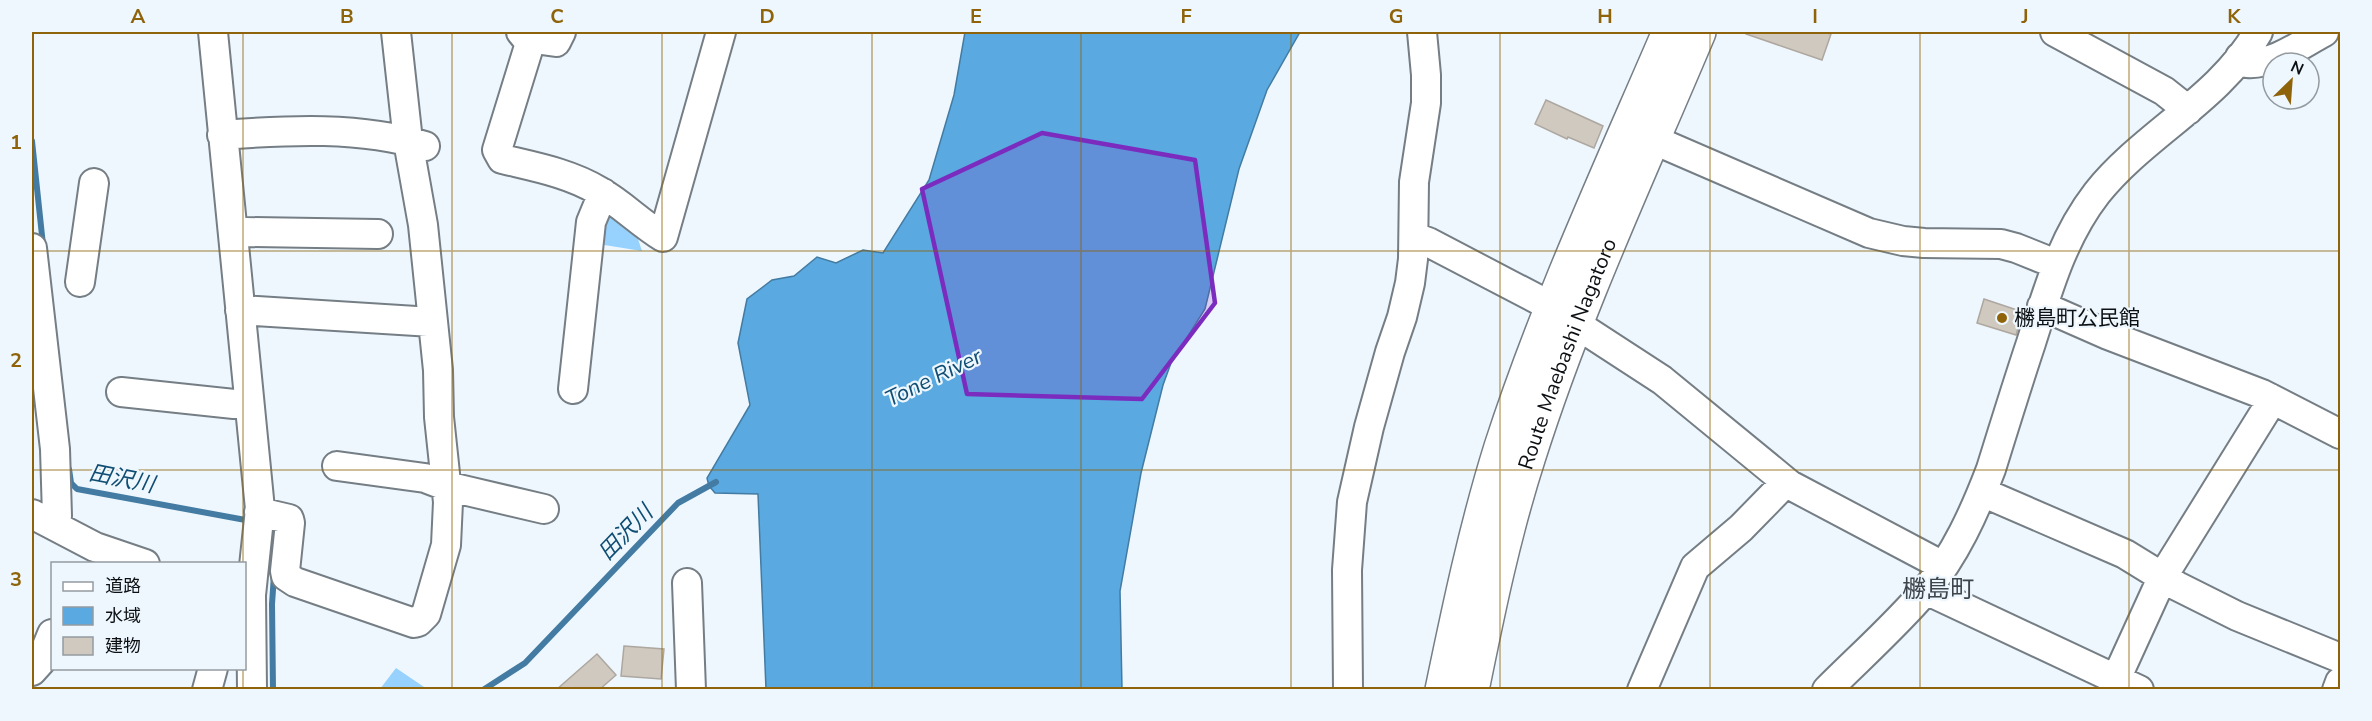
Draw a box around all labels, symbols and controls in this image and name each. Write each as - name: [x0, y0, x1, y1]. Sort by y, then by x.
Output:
- text: A: [131, 3, 146, 30]
- text: B: [340, 3, 354, 30]
- text: C: [550, 3, 564, 30]
- text: D: [759, 3, 775, 30]
- text: E: [970, 3, 982, 30]
- text: F: [1180, 3, 1192, 30]
- text: G: [1389, 3, 1403, 30]
- text: H: [1597, 3, 1613, 30]
- text: I: [1812, 3, 1818, 30]
- text: J: [2020, 3, 2029, 30]
- text: K: [2227, 3, 2241, 30]
- north arrow: [2261, 51, 2321, 111]
- text: N: [2287, 56, 2307, 81]
- text: 1: [10, 129, 22, 156]
- street label: Route Maebashi Nagatoro: [1512, 234, 1623, 473]
- place label: 橳島町公民館: [2014, 304, 2140, 332]
- marker: 橳島町公民館: [1995, 311, 2009, 325]
- water label: Tone River: [880, 341, 988, 414]
- text: 2: [10, 347, 22, 374]
- water label: 田沢川: [87, 458, 159, 500]
- water label: 田沢川: [592, 497, 661, 567]
- legend: [51, 562, 246, 670]
- text: 3: [10, 566, 22, 593]
- district label: 橳島町: [1902, 573, 1974, 605]
- text: 道路: [105, 574, 141, 598]
- text: 水域: [105, 604, 141, 628]
- text: 建物: [105, 634, 141, 658]

